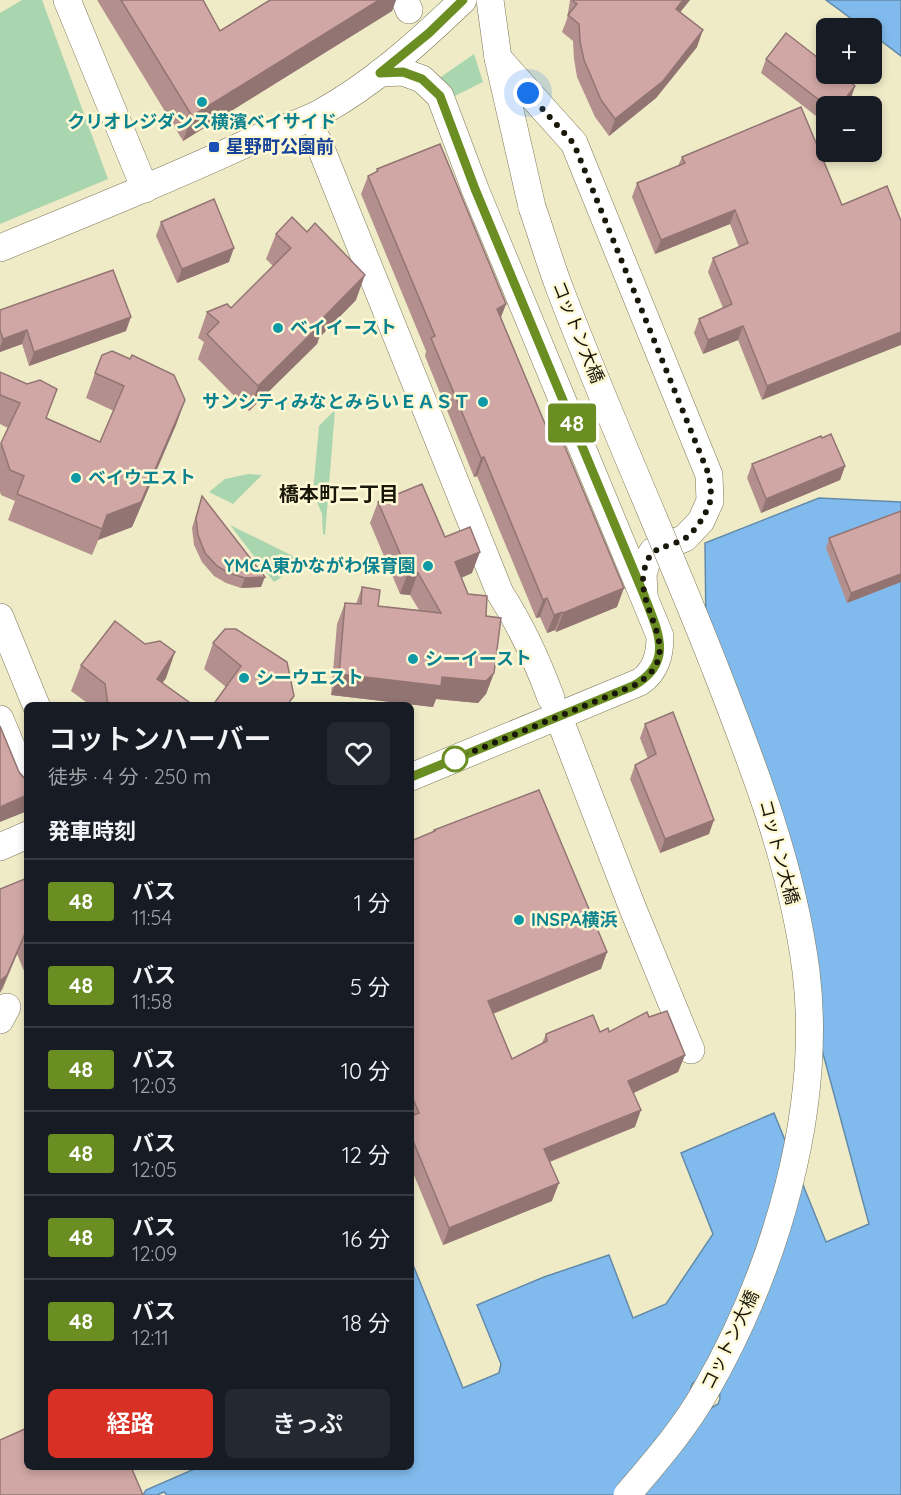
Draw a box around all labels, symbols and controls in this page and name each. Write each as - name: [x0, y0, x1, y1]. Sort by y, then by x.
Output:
- map controls: [816, 18, 882, 162]
- button: +: [816, 18, 882, 84]
- your location: [513, 78, 543, 108]
- marker: クリオレジダンス横濱ベイサイド: [195, 95, 209, 109]
- button: −: [816, 96, 882, 162]
- place label: クリオレジダンス横濱ベイサイド: [67, 110, 337, 133]
- place label: 星野町公園前: [226, 135, 334, 158]
- marker: 星野町公園前: [207, 140, 221, 154]
- street label: コットン大橋: [548, 277, 609, 386]
- place label: ベイイースト: [290, 316, 397, 339]
- marker: ベイイースト: [271, 321, 285, 335]
- place label: サンシティみなとみらいＥＡＳＴ: [202, 390, 471, 413]
- marker: サンシティみなとみらいＥＡＳＴ: [476, 395, 490, 409]
- line badge: 48: [545, 404, 599, 442]
- text: 48: [560, 410, 584, 436]
- place label: ベイウエスト: [88, 466, 196, 489]
- marker: ベイウエスト: [69, 471, 83, 485]
- district label: 橋本町二丁目: [279, 481, 399, 506]
- place label: YMCA東かながわ保育園: [224, 554, 416, 577]
- marker: YMCA東かながわ保育園: [421, 559, 435, 573]
- place label: シーイースト: [425, 647, 532, 670]
- marker: シーイースト: [406, 652, 420, 666]
- place label: シーウエスト: [256, 666, 364, 689]
- marker: シーウエスト: [237, 671, 251, 685]
- text: コットンハーバー: [48, 721, 272, 756]
- button: heart: [327, 722, 390, 785]
- unlabelled marker: [442, 746, 468, 772]
- text: 徒歩 · 4 分 · 250 m: [48, 764, 211, 789]
- street label: コットン大橋: [754, 797, 805, 907]
- text: 発車時刻: [48, 817, 136, 845]
- text: バス: [132, 877, 176, 905]
- text: 48: [69, 888, 93, 914]
- text: 1 分: [354, 889, 390, 917]
- text: 11:54: [132, 905, 172, 930]
- place label: INSPA横浜: [531, 908, 618, 931]
- marker: INSPA横浜: [512, 913, 526, 927]
- text: バス: [132, 961, 176, 989]
- text: 48: [69, 972, 93, 998]
- text: 5 分: [350, 973, 390, 1001]
- text: 11:58: [132, 989, 172, 1014]
- text: バス: [132, 1045, 176, 1073]
- text: 48: [69, 1056, 93, 1082]
- text: 10 分: [341, 1057, 390, 1085]
- text: 12:03: [132, 1073, 177, 1098]
- text: バス: [132, 1129, 176, 1157]
- text: 48: [69, 1140, 93, 1166]
- text: 12 分: [342, 1141, 390, 1169]
- text: 12:05: [132, 1157, 177, 1182]
- text: バス: [132, 1213, 176, 1241]
- text: 48: [69, 1224, 93, 1250]
- text: 16 分: [342, 1225, 390, 1253]
- text: 12:09: [132, 1241, 177, 1266]
- street label: コットン大橋: [696, 1286, 764, 1393]
- text: バス: [132, 1297, 176, 1325]
- text: 48: [69, 1308, 93, 1334]
- text: 18 分: [342, 1309, 390, 1337]
- text: 12:11: [132, 1325, 169, 1350]
- button: 経路: [48, 1389, 213, 1458]
- button: きっぷ: [225, 1389, 390, 1458]

